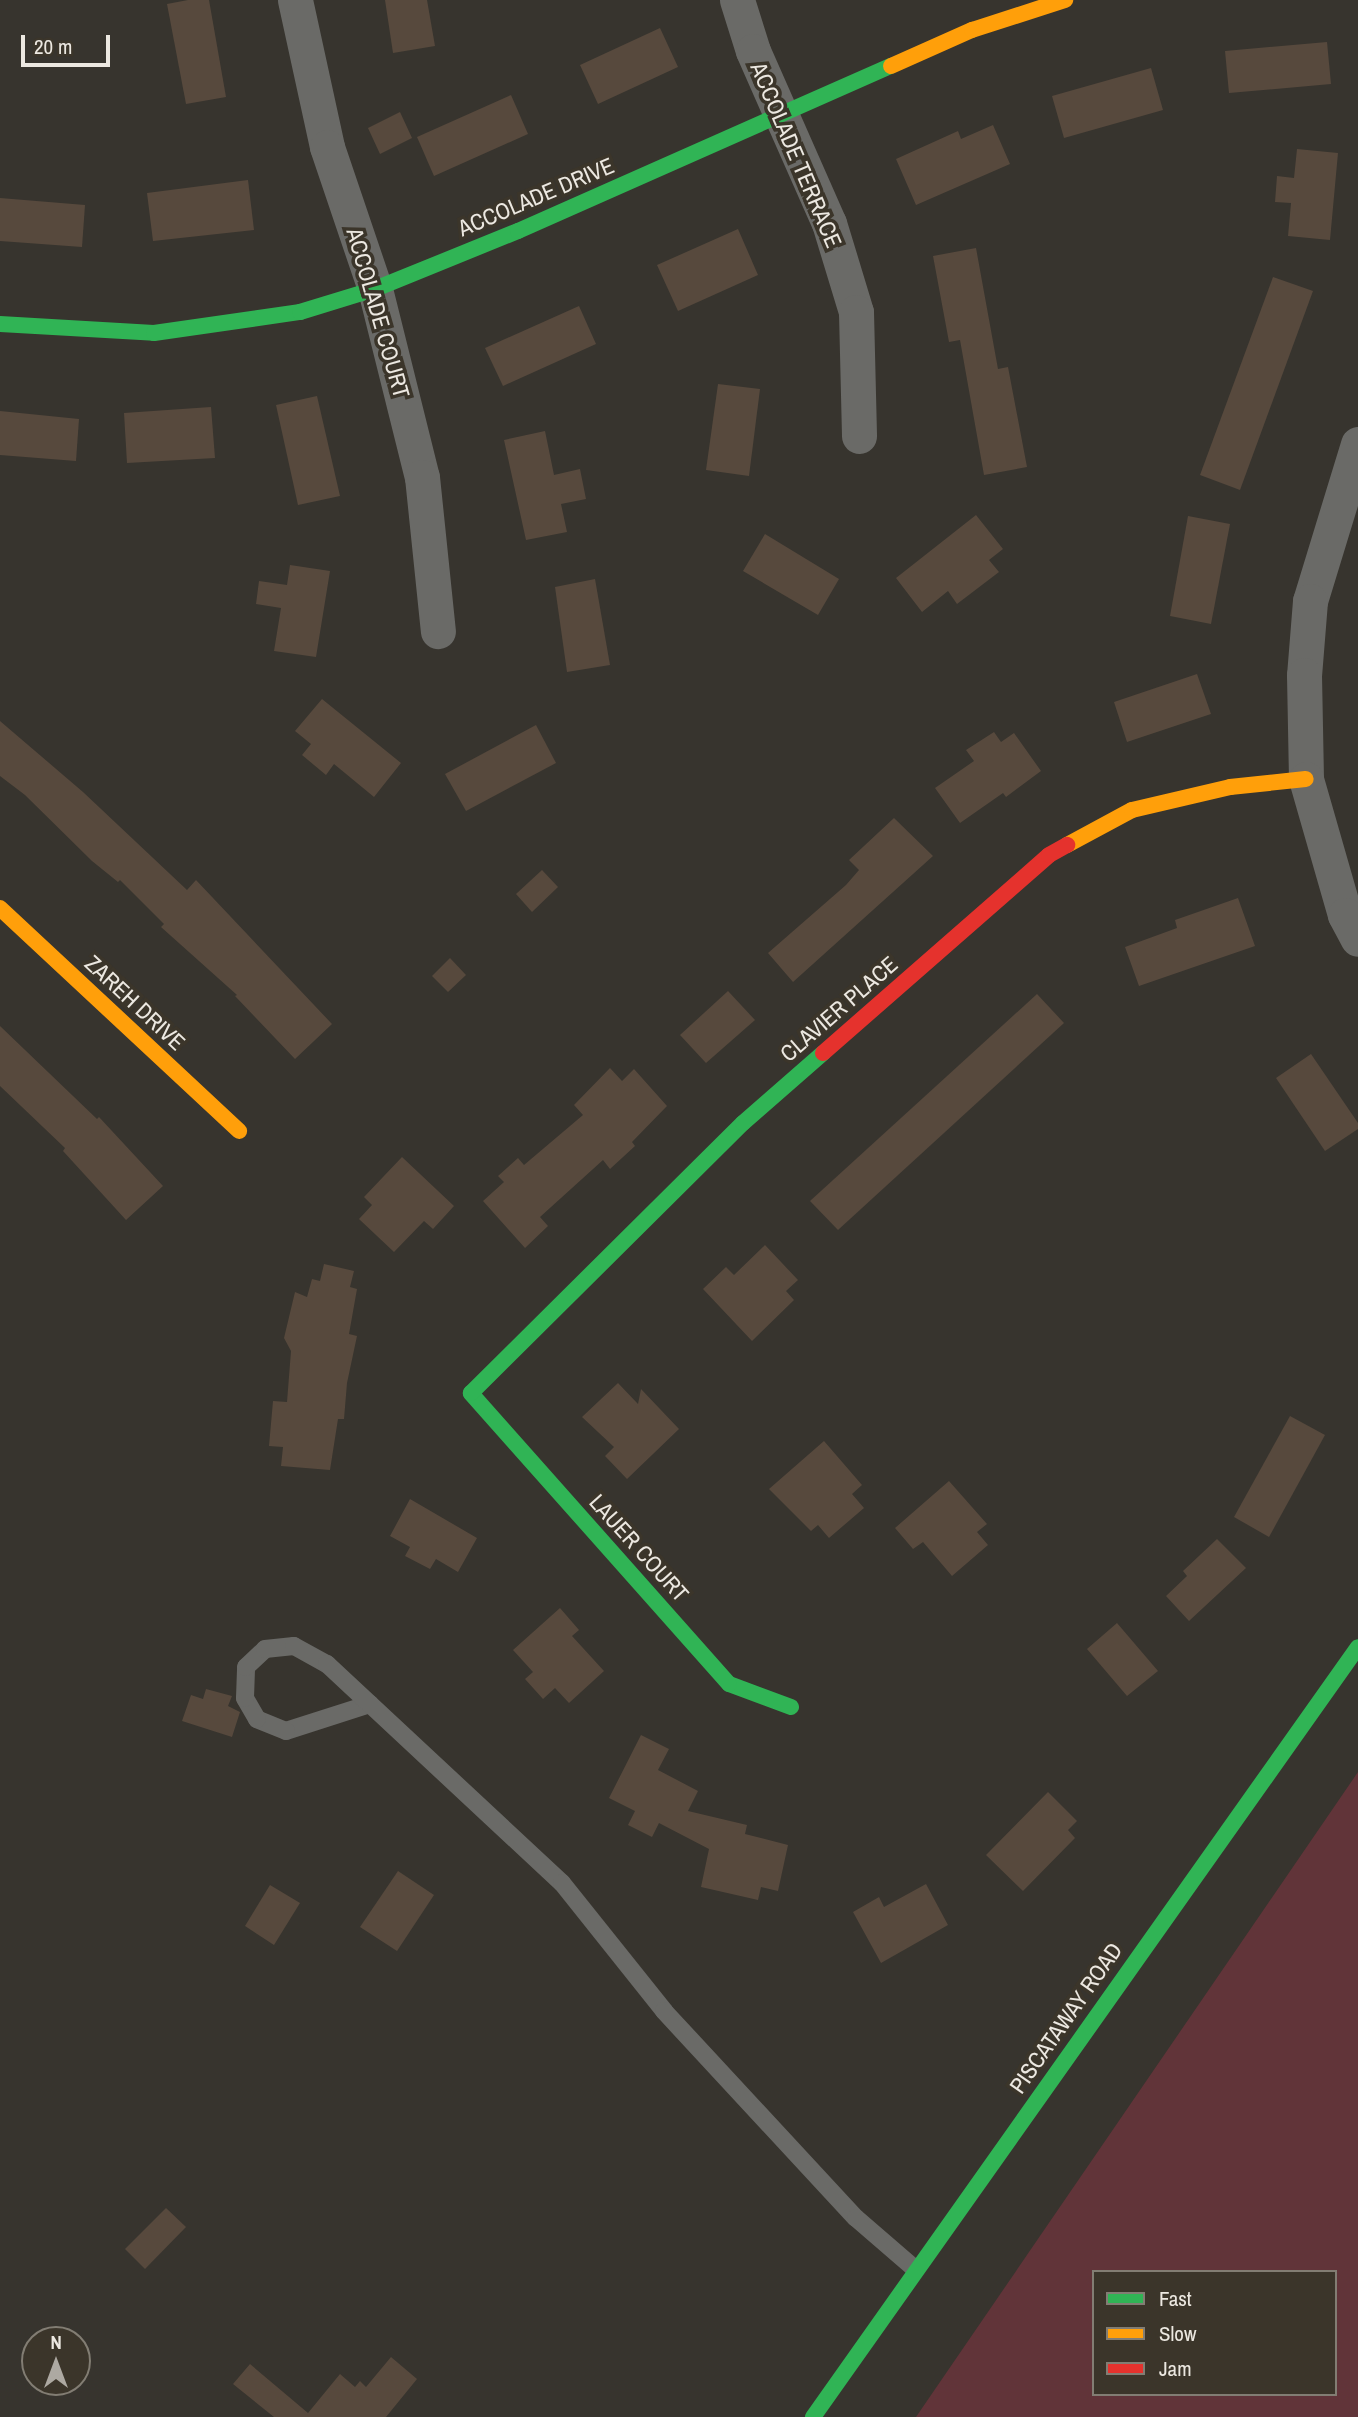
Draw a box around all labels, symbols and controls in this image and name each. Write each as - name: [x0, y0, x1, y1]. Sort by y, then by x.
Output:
- scale bar: [24, 21, 114, 65]
- text: 20 m: [34, 32, 72, 61]
- street label: ACCOLADE TERRACE: [744, 58, 848, 252]
- street label: ACCOLADE DRIVE: [454, 152, 618, 242]
- street label: ACCOLADE COURT: [341, 225, 415, 401]
- street label: ZAREH DRIVE: [79, 950, 191, 1056]
- street label: CLAVIER PLACE: [775, 951, 903, 1067]
- street label: LAUER COURT: [584, 1489, 694, 1607]
- street label: PISCATAWAY ROAD: [1004, 1937, 1128, 2099]
- legend: [1092, 2270, 1337, 2396]
- text: Fast: [1159, 2284, 1192, 2313]
- text: Slow: [1159, 2319, 1196, 2348]
- north arrow: [21, 2326, 91, 2396]
- text: N: [50, 2329, 62, 2355]
- text: Jam: [1159, 2354, 1192, 2383]

